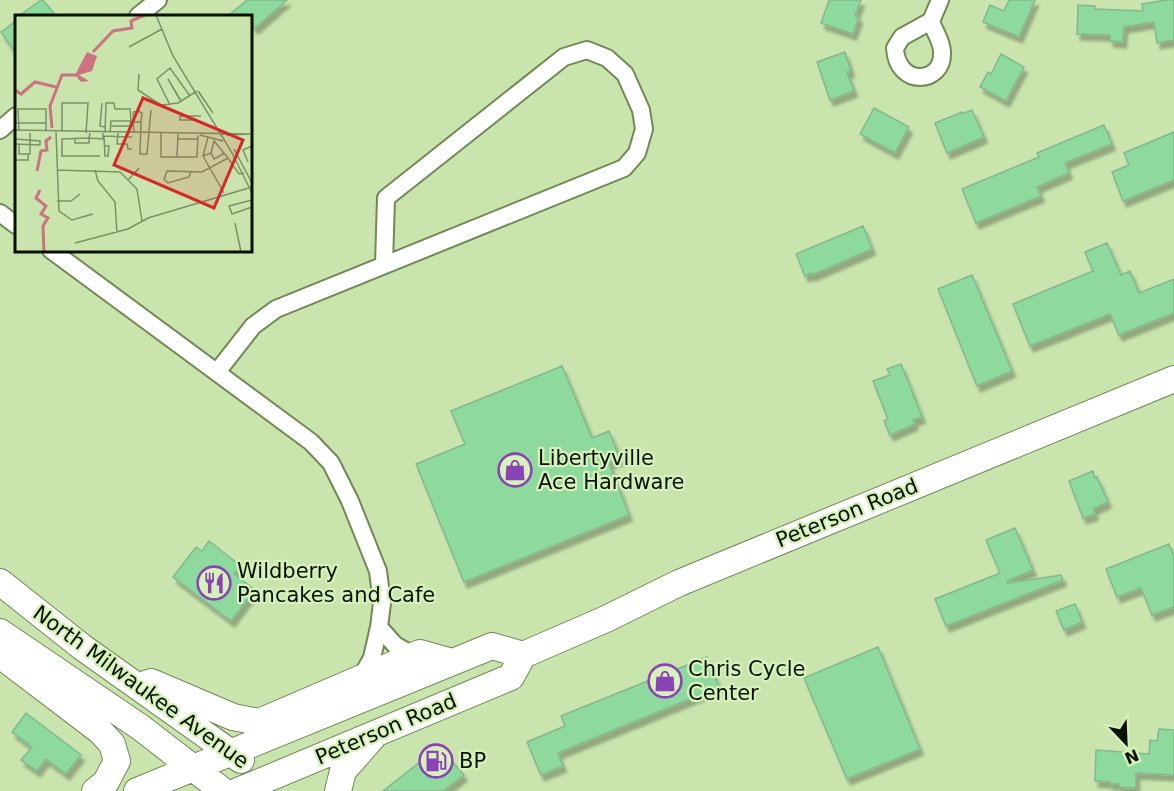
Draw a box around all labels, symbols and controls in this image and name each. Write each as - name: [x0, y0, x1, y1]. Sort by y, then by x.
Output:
- inset map: [15, 15, 252, 252]
- place label: Libertyville Ace Hardware: [538, 446, 685, 494]
- shop icon: Libertyville Ace Hardware: [497, 452, 533, 488]
- street label: Peterson Road: [772, 474, 922, 552]
- place label: Wildberry Pancakes and Cafe: [237, 559, 435, 607]
- restaurant icon: Wildberry Pancakes and Cafe: [196, 565, 232, 601]
- street label: North Milwaukee Avenue: [29, 601, 253, 773]
- place label: Chris Cycle Center: [688, 657, 805, 705]
- shop icon: Chris Cycle Center: [647, 663, 683, 699]
- street label: Peterson Road: [312, 688, 460, 770]
- north arrow: [1096, 713, 1156, 773]
- fuel station icon: BP: [418, 743, 454, 779]
- text: N: [1122, 745, 1142, 768]
- place label: BP: [459, 749, 486, 773]

